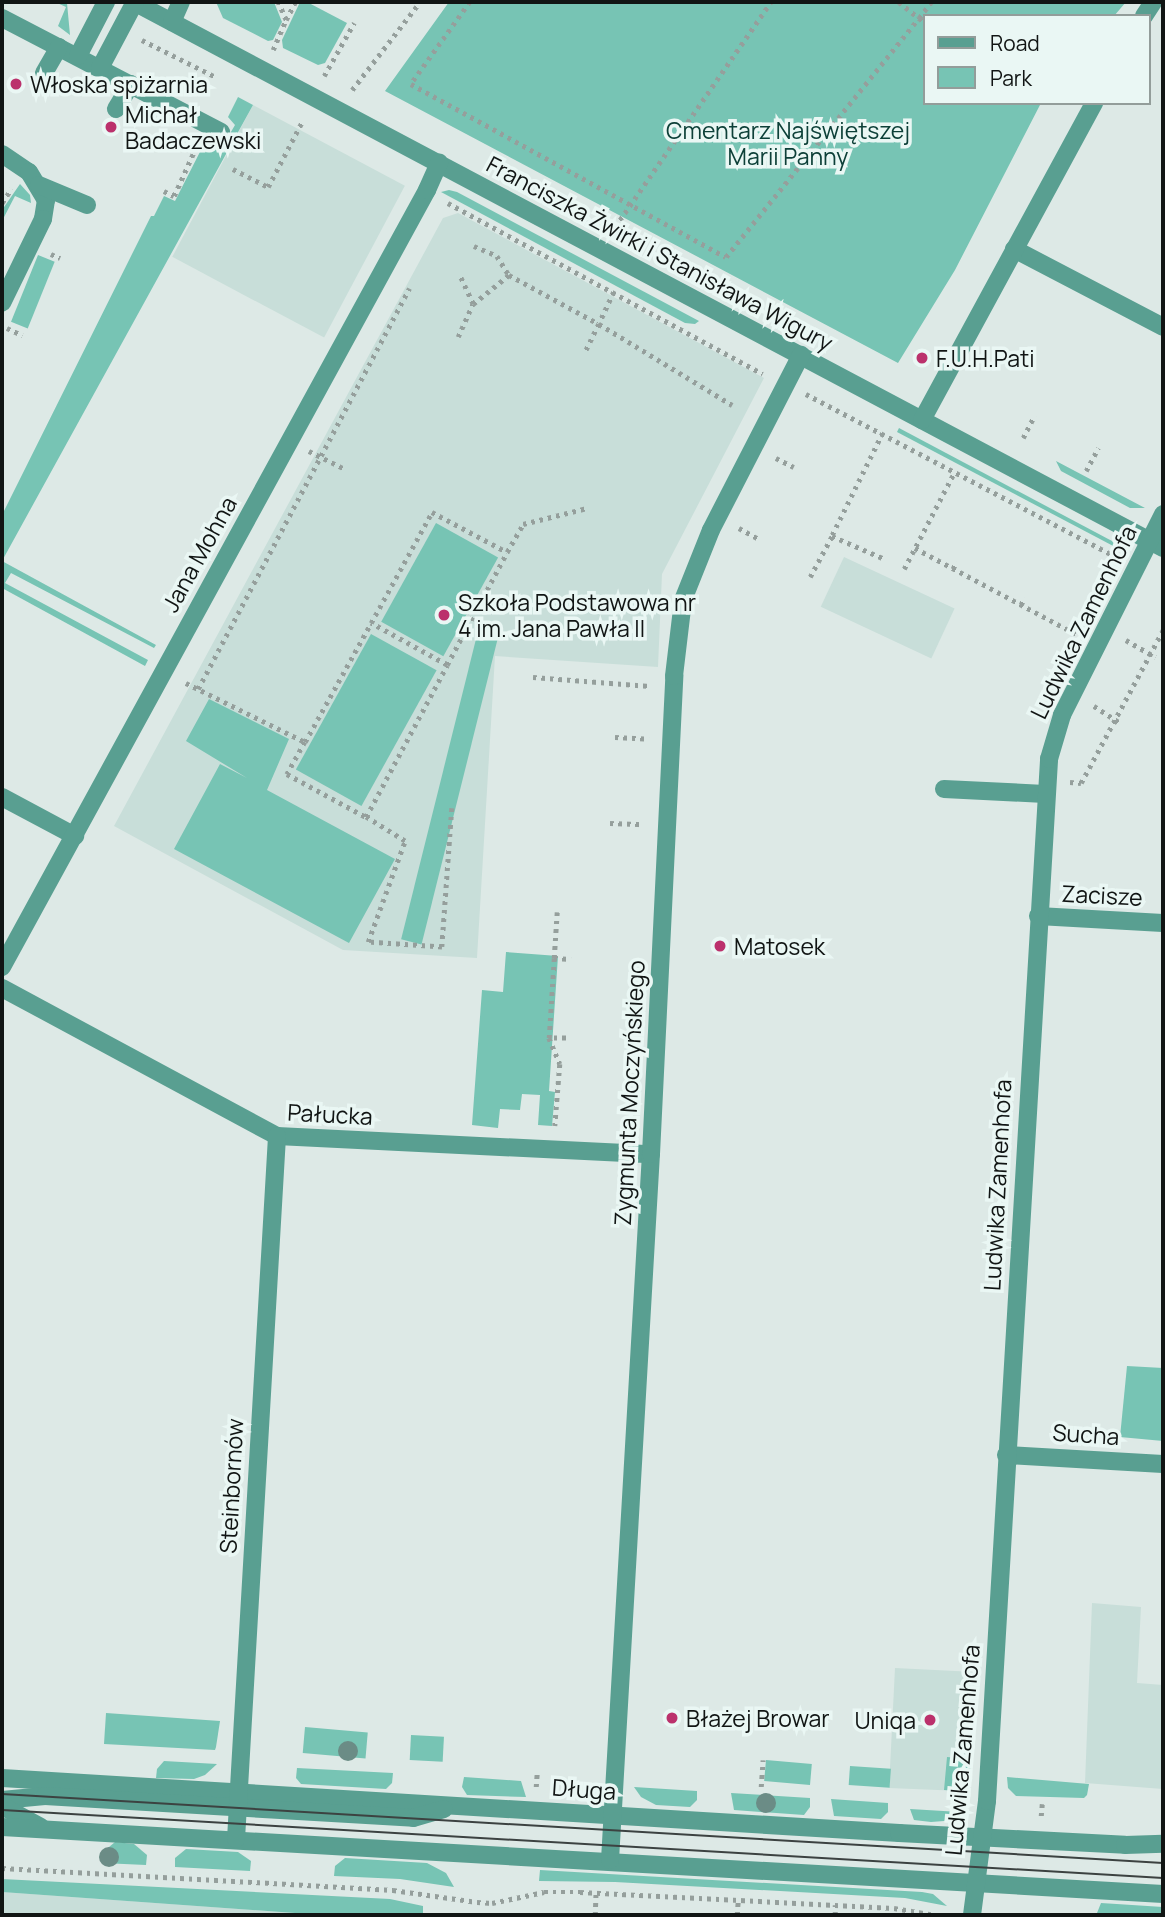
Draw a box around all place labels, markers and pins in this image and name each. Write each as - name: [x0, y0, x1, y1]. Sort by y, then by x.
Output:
- place label: Włoska spiżarnia: [30, 70, 208, 98]
- marker: Włoska spiżarnia: [8, 76, 24, 92]
- place label: Michał Badaczewski: [125, 100, 261, 154]
- marker: Michał Badaczewski: [103, 119, 119, 135]
- place label: F.U.H.Pati: [936, 344, 1035, 372]
- marker: F.U.H.Pati: [914, 350, 930, 366]
- place label: Szkoła Podstawowa nr 4 im. Jana Pawła II: [458, 588, 696, 642]
- marker: Szkoła Podstawowa nr 4 im. Jana Pawła II: [436, 607, 452, 623]
- place label: Matosek: [734, 932, 825, 960]
- marker: Matosek: [712, 938, 728, 954]
- place label: Błażej Browar: [686, 1704, 829, 1732]
- place label: Uniqa: [854, 1706, 916, 1734]
- marker: Błażej Browar: [664, 1710, 680, 1726]
- marker: Uniqa: [922, 1712, 938, 1728]

